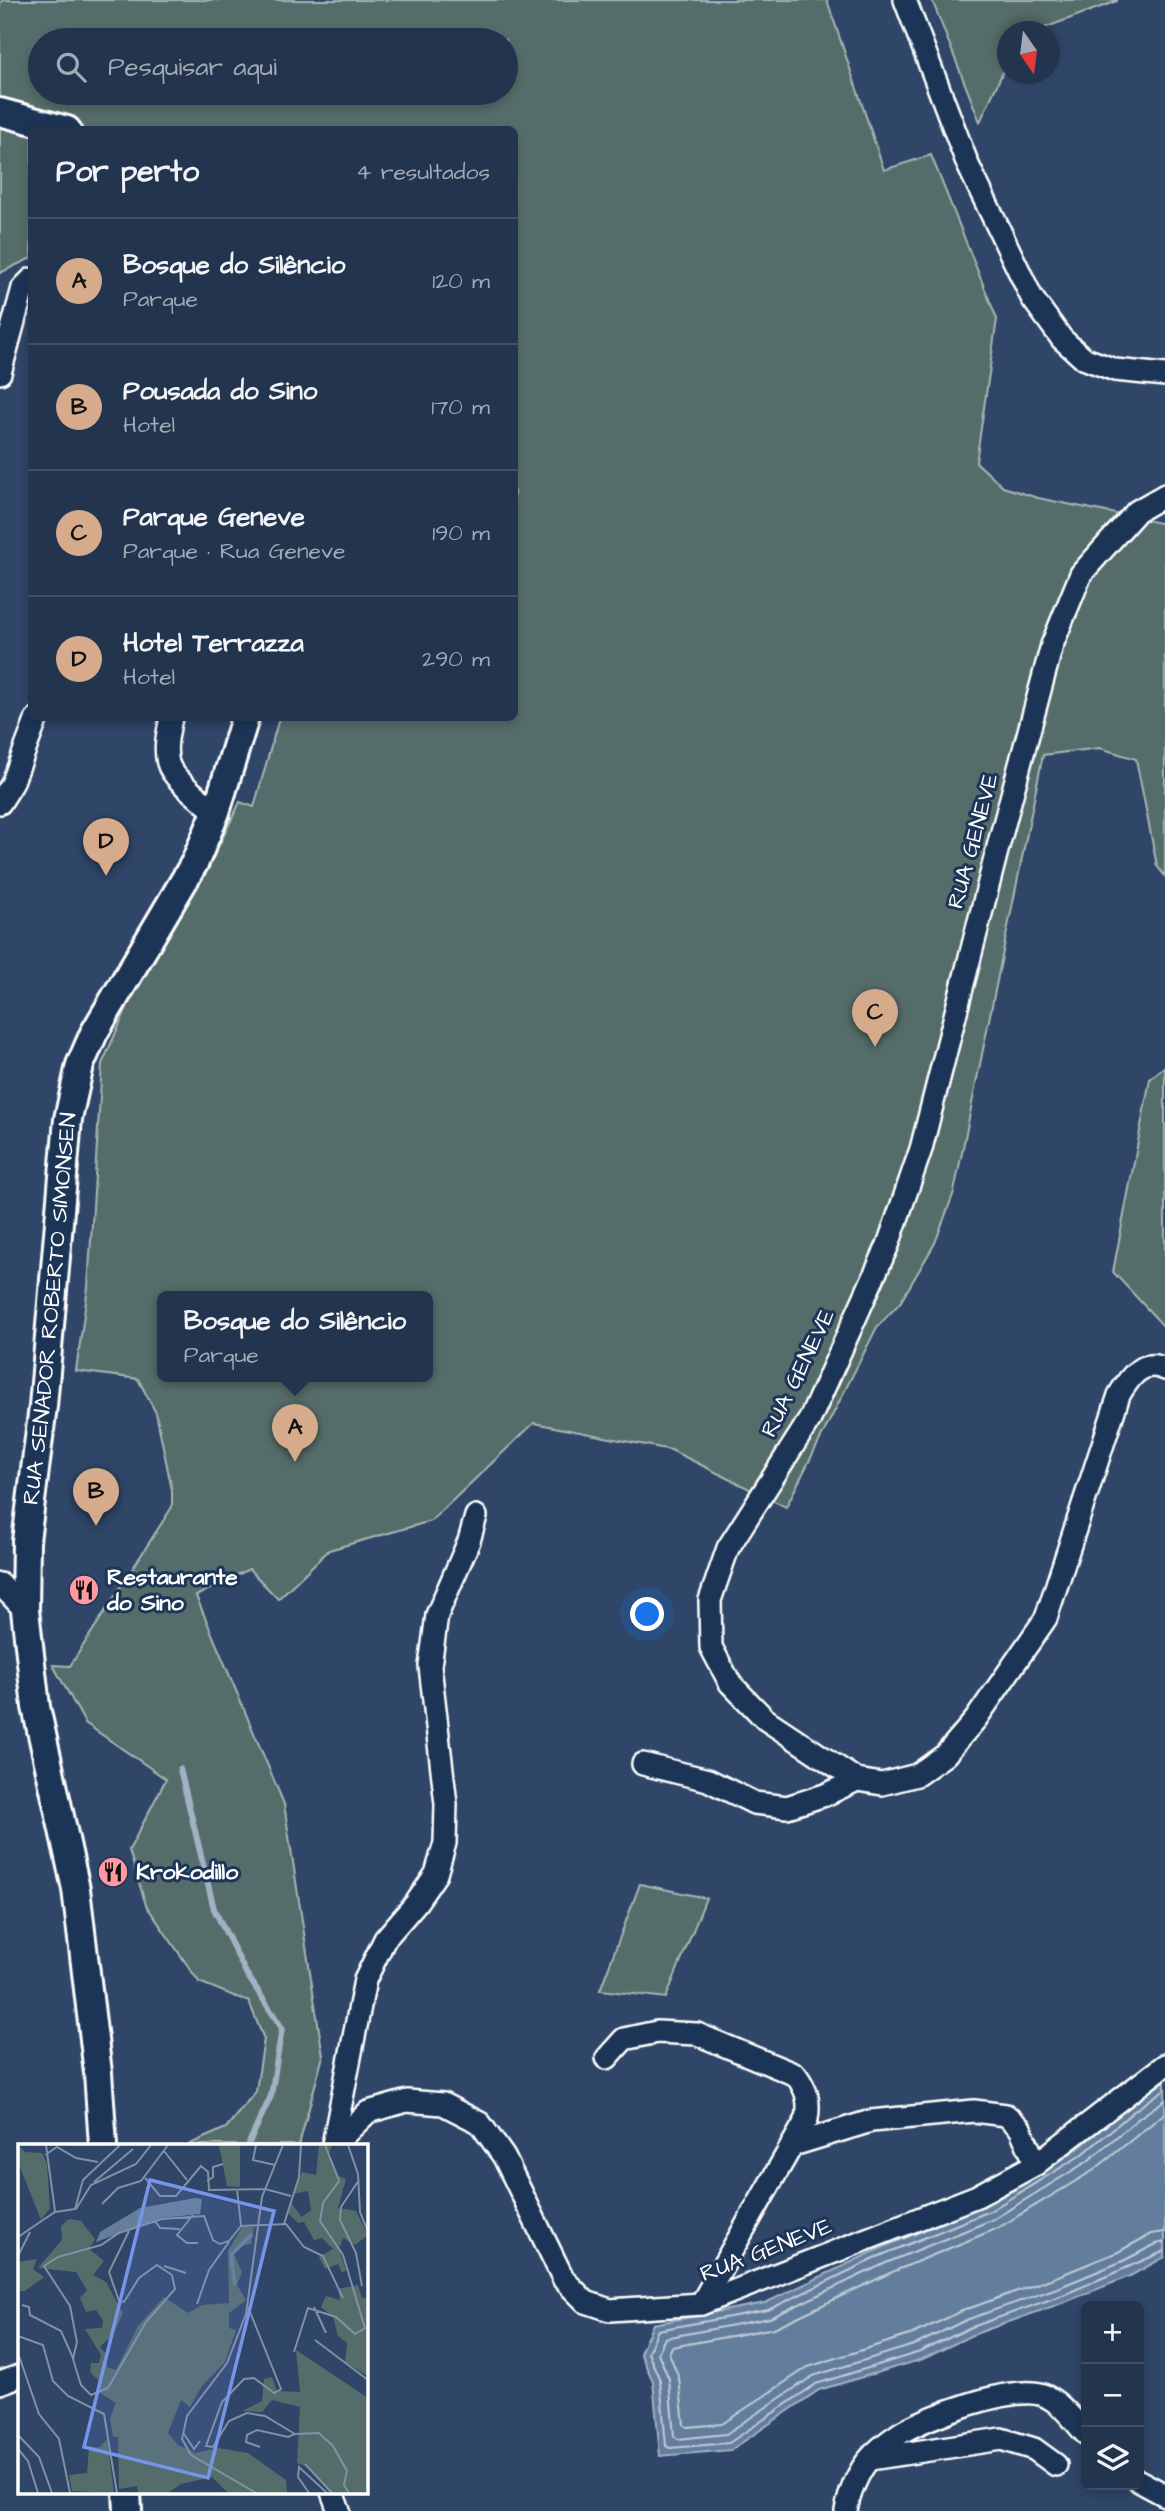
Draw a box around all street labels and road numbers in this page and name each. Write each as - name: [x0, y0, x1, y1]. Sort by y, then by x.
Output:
- street label: RUA GENEVE: [940, 769, 1007, 912]
- street label: RUA SENADOR ROBERTO SIMONSEN: [15, 1111, 84, 1507]
- street label: RUA GENEVE: [753, 1303, 843, 1442]
- street label: RUA GENEVE: [695, 2210, 837, 2290]

